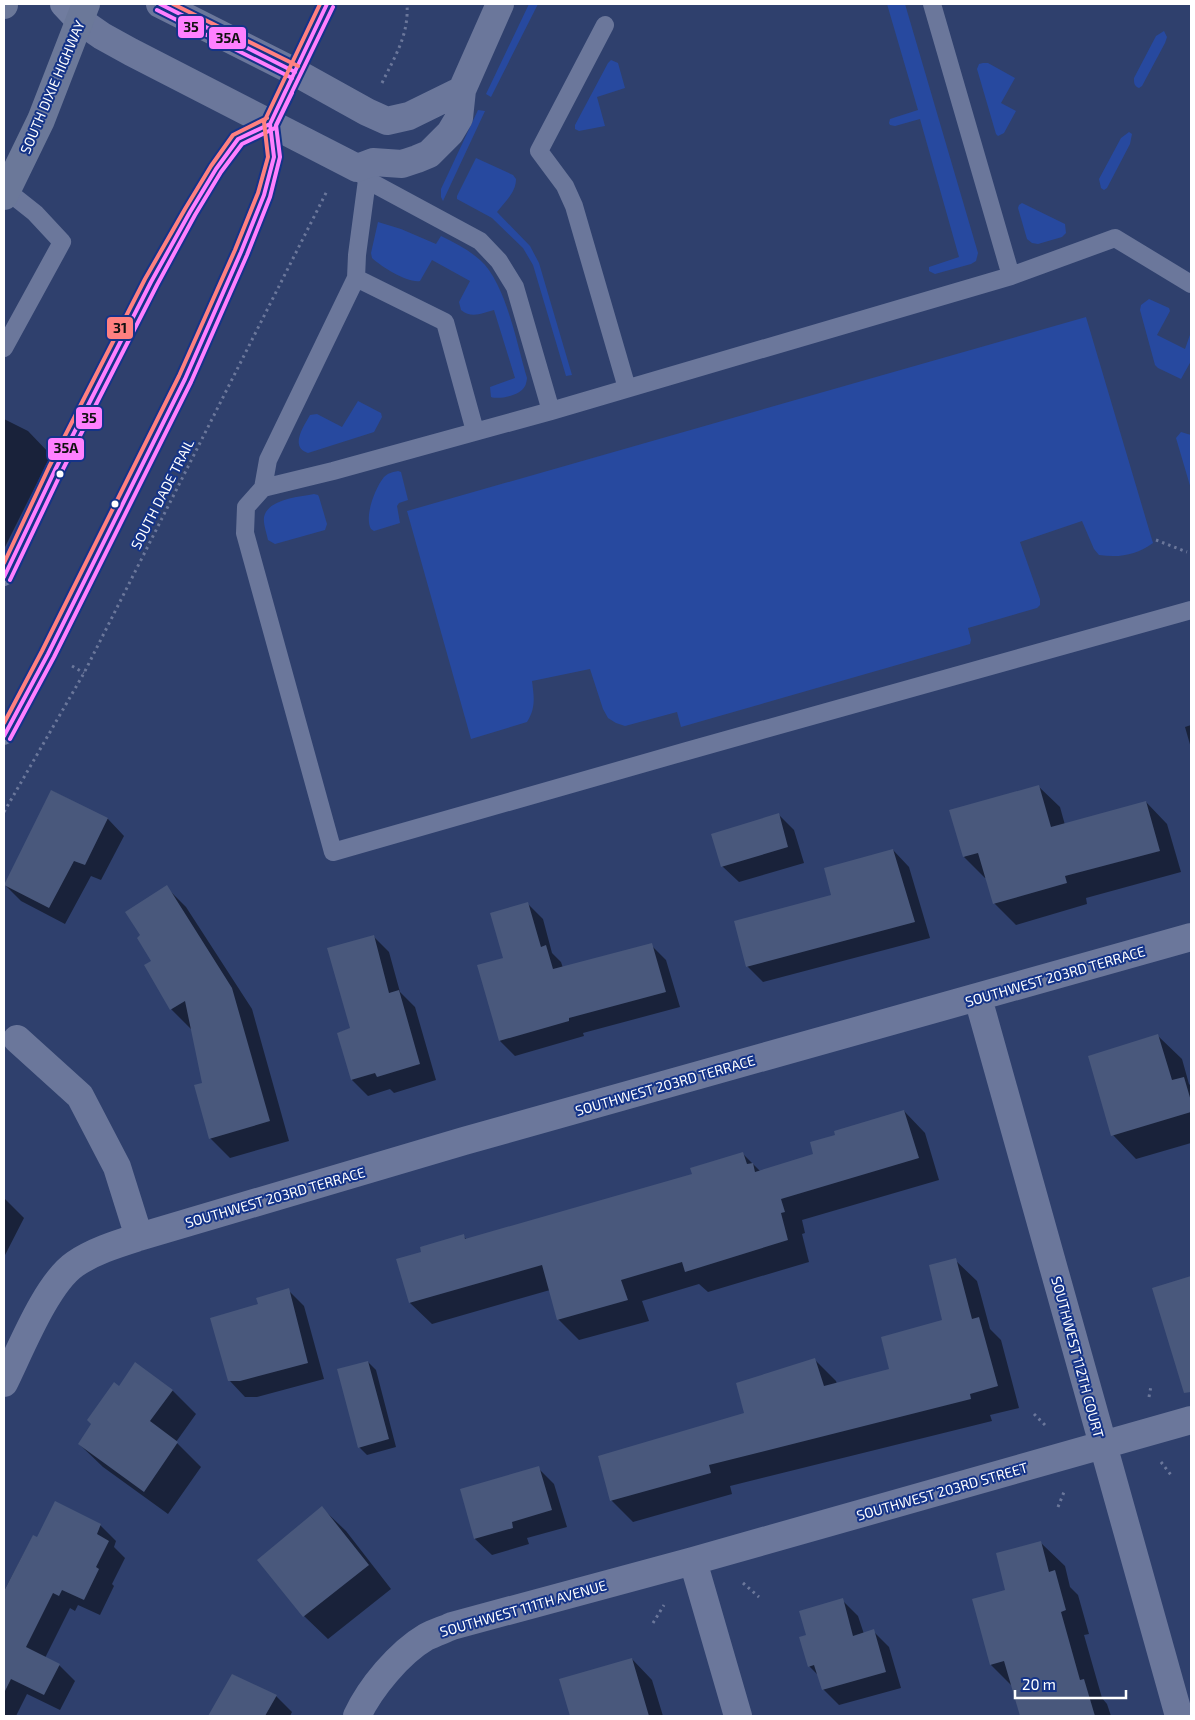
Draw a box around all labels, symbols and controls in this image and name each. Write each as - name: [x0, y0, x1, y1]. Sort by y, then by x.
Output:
- line badge: 35: [177, 15, 205, 39]
- street label: SOUTH DIXIE HIGHWAY: [16, 18, 88, 156]
- text: 35: [183, 18, 199, 35]
- line badge: 35A: [208, 26, 247, 50]
- text: 35A: [216, 29, 241, 46]
- line badge: 31: [106, 316, 134, 340]
- text: 31: [113, 319, 127, 336]
- line badge: 35: [75, 406, 103, 430]
- text: 35: [81, 409, 97, 426]
- street label: SOUTH DADE TRAIL: [127, 436, 197, 552]
- line badge: 35A: [47, 437, 85, 461]
- text: 35A: [54, 439, 79, 456]
- unlabelled marker: [55, 469, 65, 479]
- unlabelled marker: [110, 499, 120, 509]
- street label: SOUTHWEST 203RD TERRACE: [963, 942, 1147, 1010]
- street label: SOUTHWEST 203RD TERRACE: [573, 1051, 757, 1119]
- street label: SOUTHWEST 203RD TERRACE: [183, 1163, 367, 1231]
- street label: SOUTHWEST 112TH COURT: [1048, 1274, 1108, 1440]
- street label: SOUTHWEST 203RD STREET: [854, 1458, 1030, 1524]
- street label: SOUTHWEST 111TH AVENUE: [438, 1576, 608, 1640]
- scale bar: [1015, 1668, 1126, 1700]
- text: 20 m: [1022, 1675, 1056, 1693]

